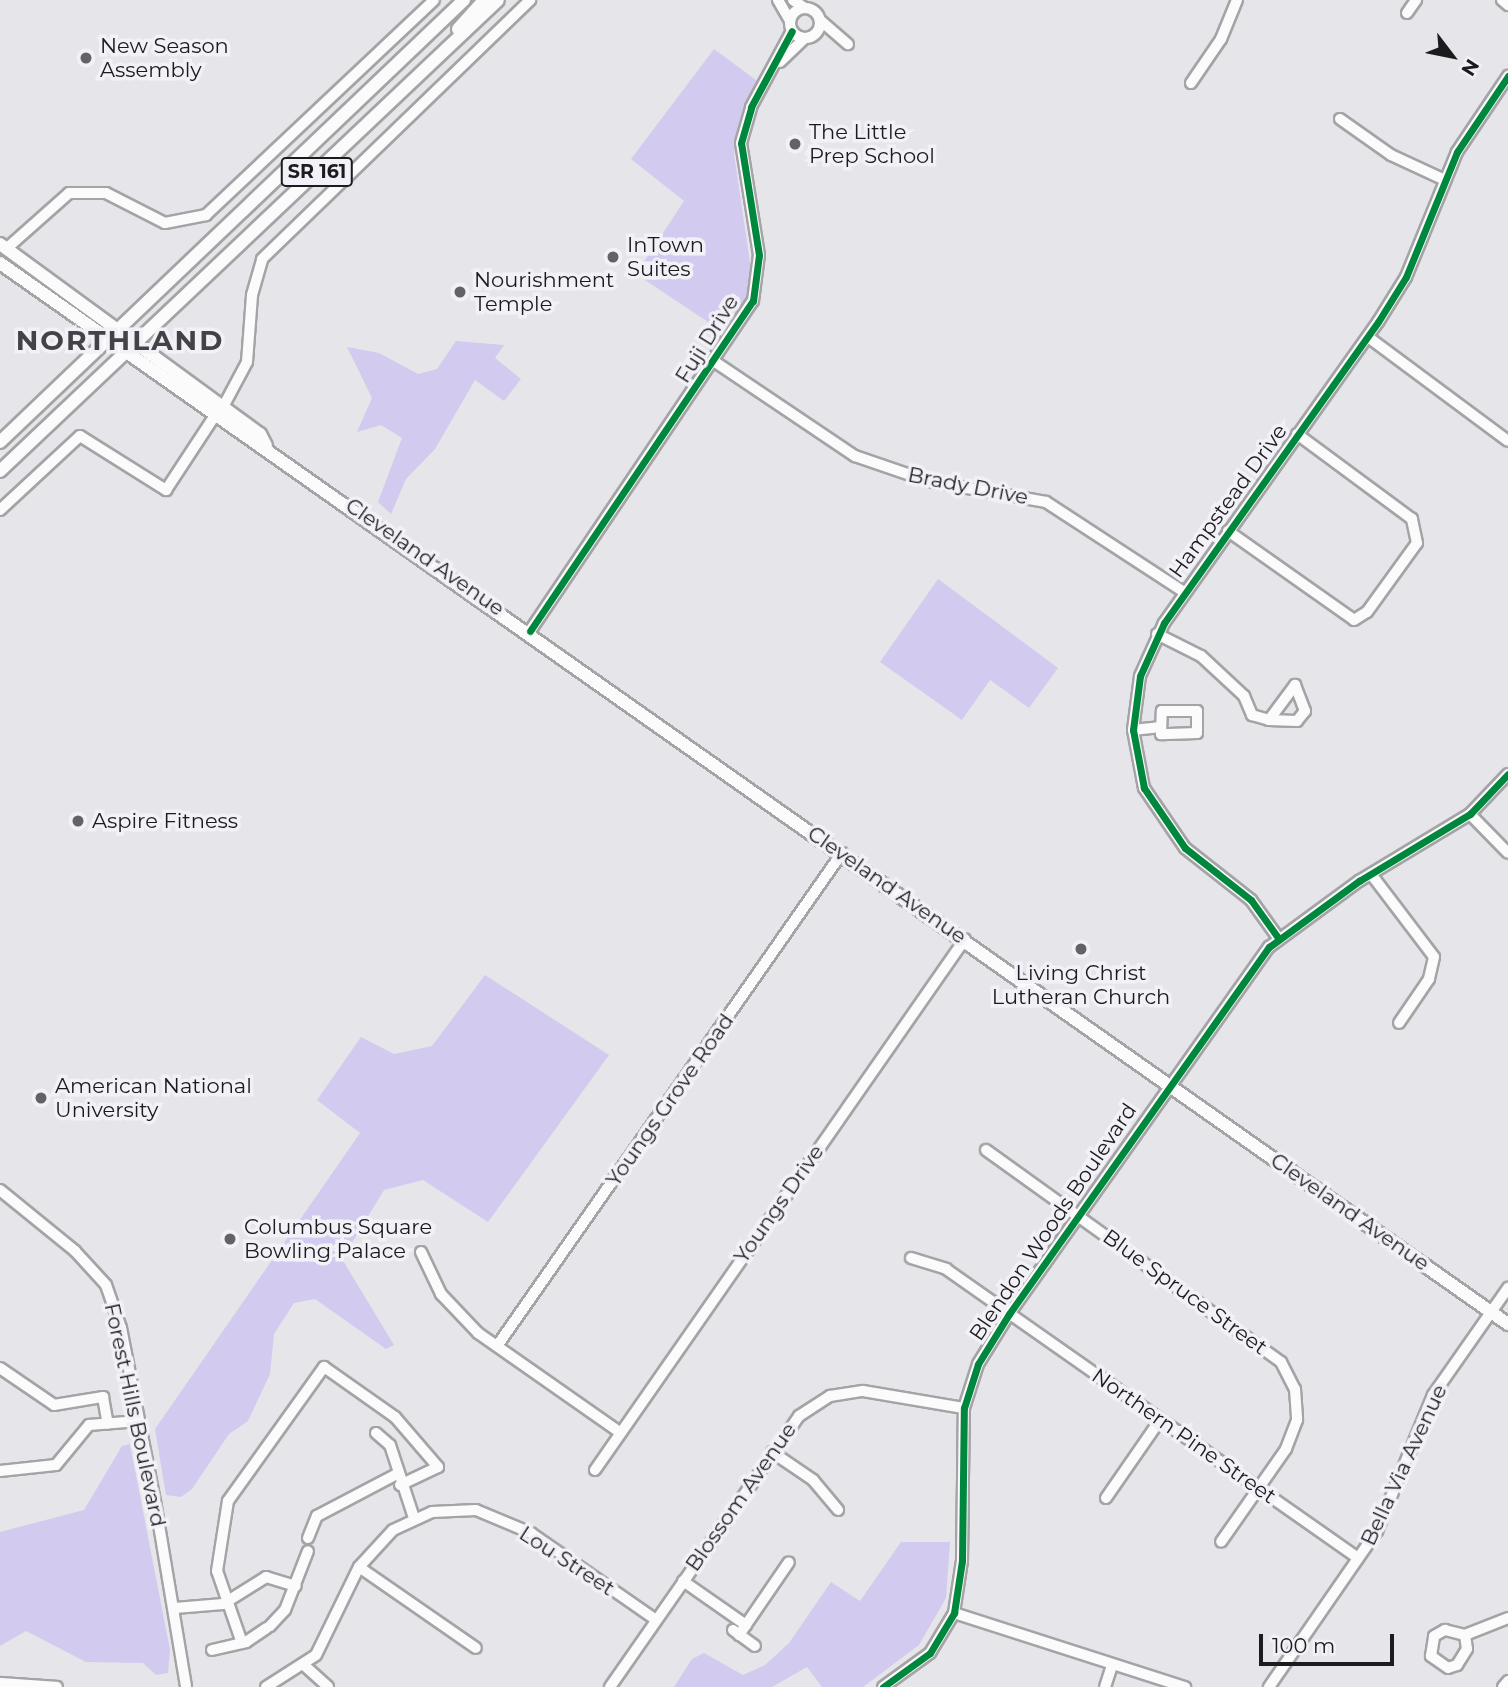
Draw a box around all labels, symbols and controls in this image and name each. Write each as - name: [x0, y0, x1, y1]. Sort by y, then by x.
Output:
- north arrow: [1417, 21, 1487, 91]
- place label: New Season Assembly: [100, 33, 229, 83]
- marker: New Season Assembly: [78, 50, 94, 66]
- text: N: [1456, 55, 1484, 80]
- place label: The Little Prep School: [809, 119, 935, 169]
- marker: The Little Prep School: [787, 136, 803, 152]
- road number: SR 161: [280, 156, 354, 188]
- place label: InTown Suites: [627, 232, 704, 282]
- marker: InTown Suites: [605, 249, 621, 265]
- place label: Nourishment Temple: [474, 267, 614, 317]
- marker: Nourishment Temple: [452, 284, 468, 300]
- street label: Fuji Drive: [670, 290, 744, 388]
- district label: NORTHLAND: [17, 323, 223, 357]
- street label: Hampstead Drive: [1164, 419, 1292, 583]
- street label: Brady Drive: [906, 462, 1030, 510]
- street label: Cleveland Avenue: [341, 493, 509, 621]
- place label: Aspire Fitness: [92, 808, 238, 834]
- marker: Aspire Fitness: [70, 813, 86, 829]
- street label: Cleveland Avenue: [803, 821, 971, 949]
- marker: Living Christ Lutheran Church: [1073, 941, 1089, 957]
- place label: Living Christ Lutheran Church: [992, 960, 1170, 1010]
- street label: Youngs Grove Road: [601, 1009, 739, 1191]
- place label: American National University: [55, 1073, 252, 1123]
- marker: American National University: [33, 1090, 49, 1106]
- street label: Blendon Woods Boulevard: [964, 1098, 1142, 1346]
- street label: Youngs Drive: [729, 1140, 829, 1268]
- street label: Cleveland Avenue: [1266, 1148, 1434, 1276]
- place label: Columbus Square Bowling Palace: [244, 1214, 432, 1264]
- street label: Blue Spruce Street: [1098, 1224, 1272, 1360]
- marker: Columbus Square Bowling Palace: [222, 1231, 238, 1247]
- street label: Forest Hills Boulevard: [99, 1301, 171, 1529]
- street label: Northern Pine Street: [1087, 1363, 1281, 1509]
- street label: Bella Via Avenue: [1356, 1380, 1452, 1550]
- street label: Blossom Avenue: [680, 1418, 802, 1576]
- street label: Lou Street: [515, 1521, 619, 1601]
- scale bar: [1263, 1620, 1398, 1664]
- text: 100 m: [1272, 1633, 1335, 1658]

